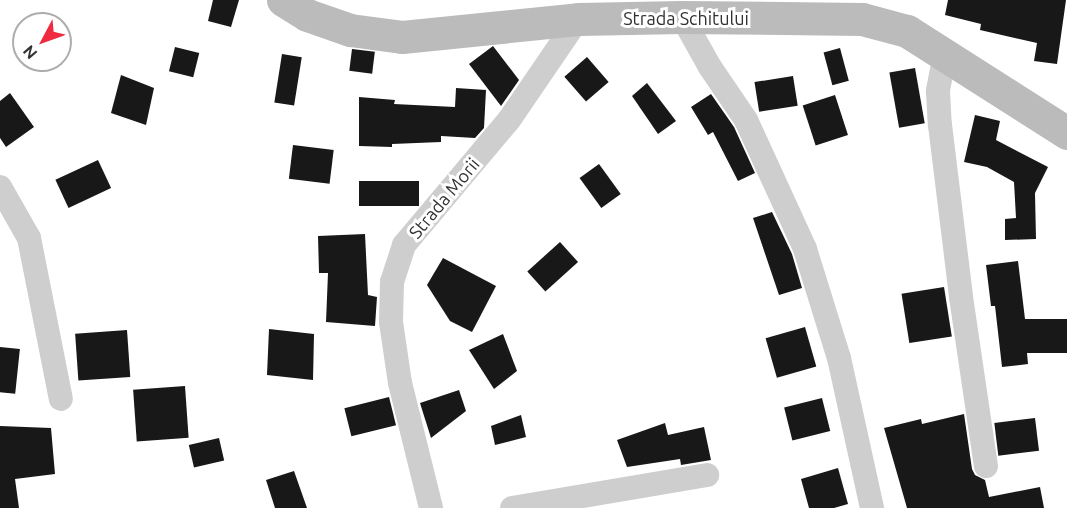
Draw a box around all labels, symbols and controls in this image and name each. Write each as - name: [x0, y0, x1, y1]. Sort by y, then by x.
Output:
- street label: Strada Schitului: [623, 7, 749, 29]
- north arrow: [12, 12, 72, 72]
- text: N: [19, 42, 41, 63]
- street label: Strada Morii: [404, 153, 484, 243]

